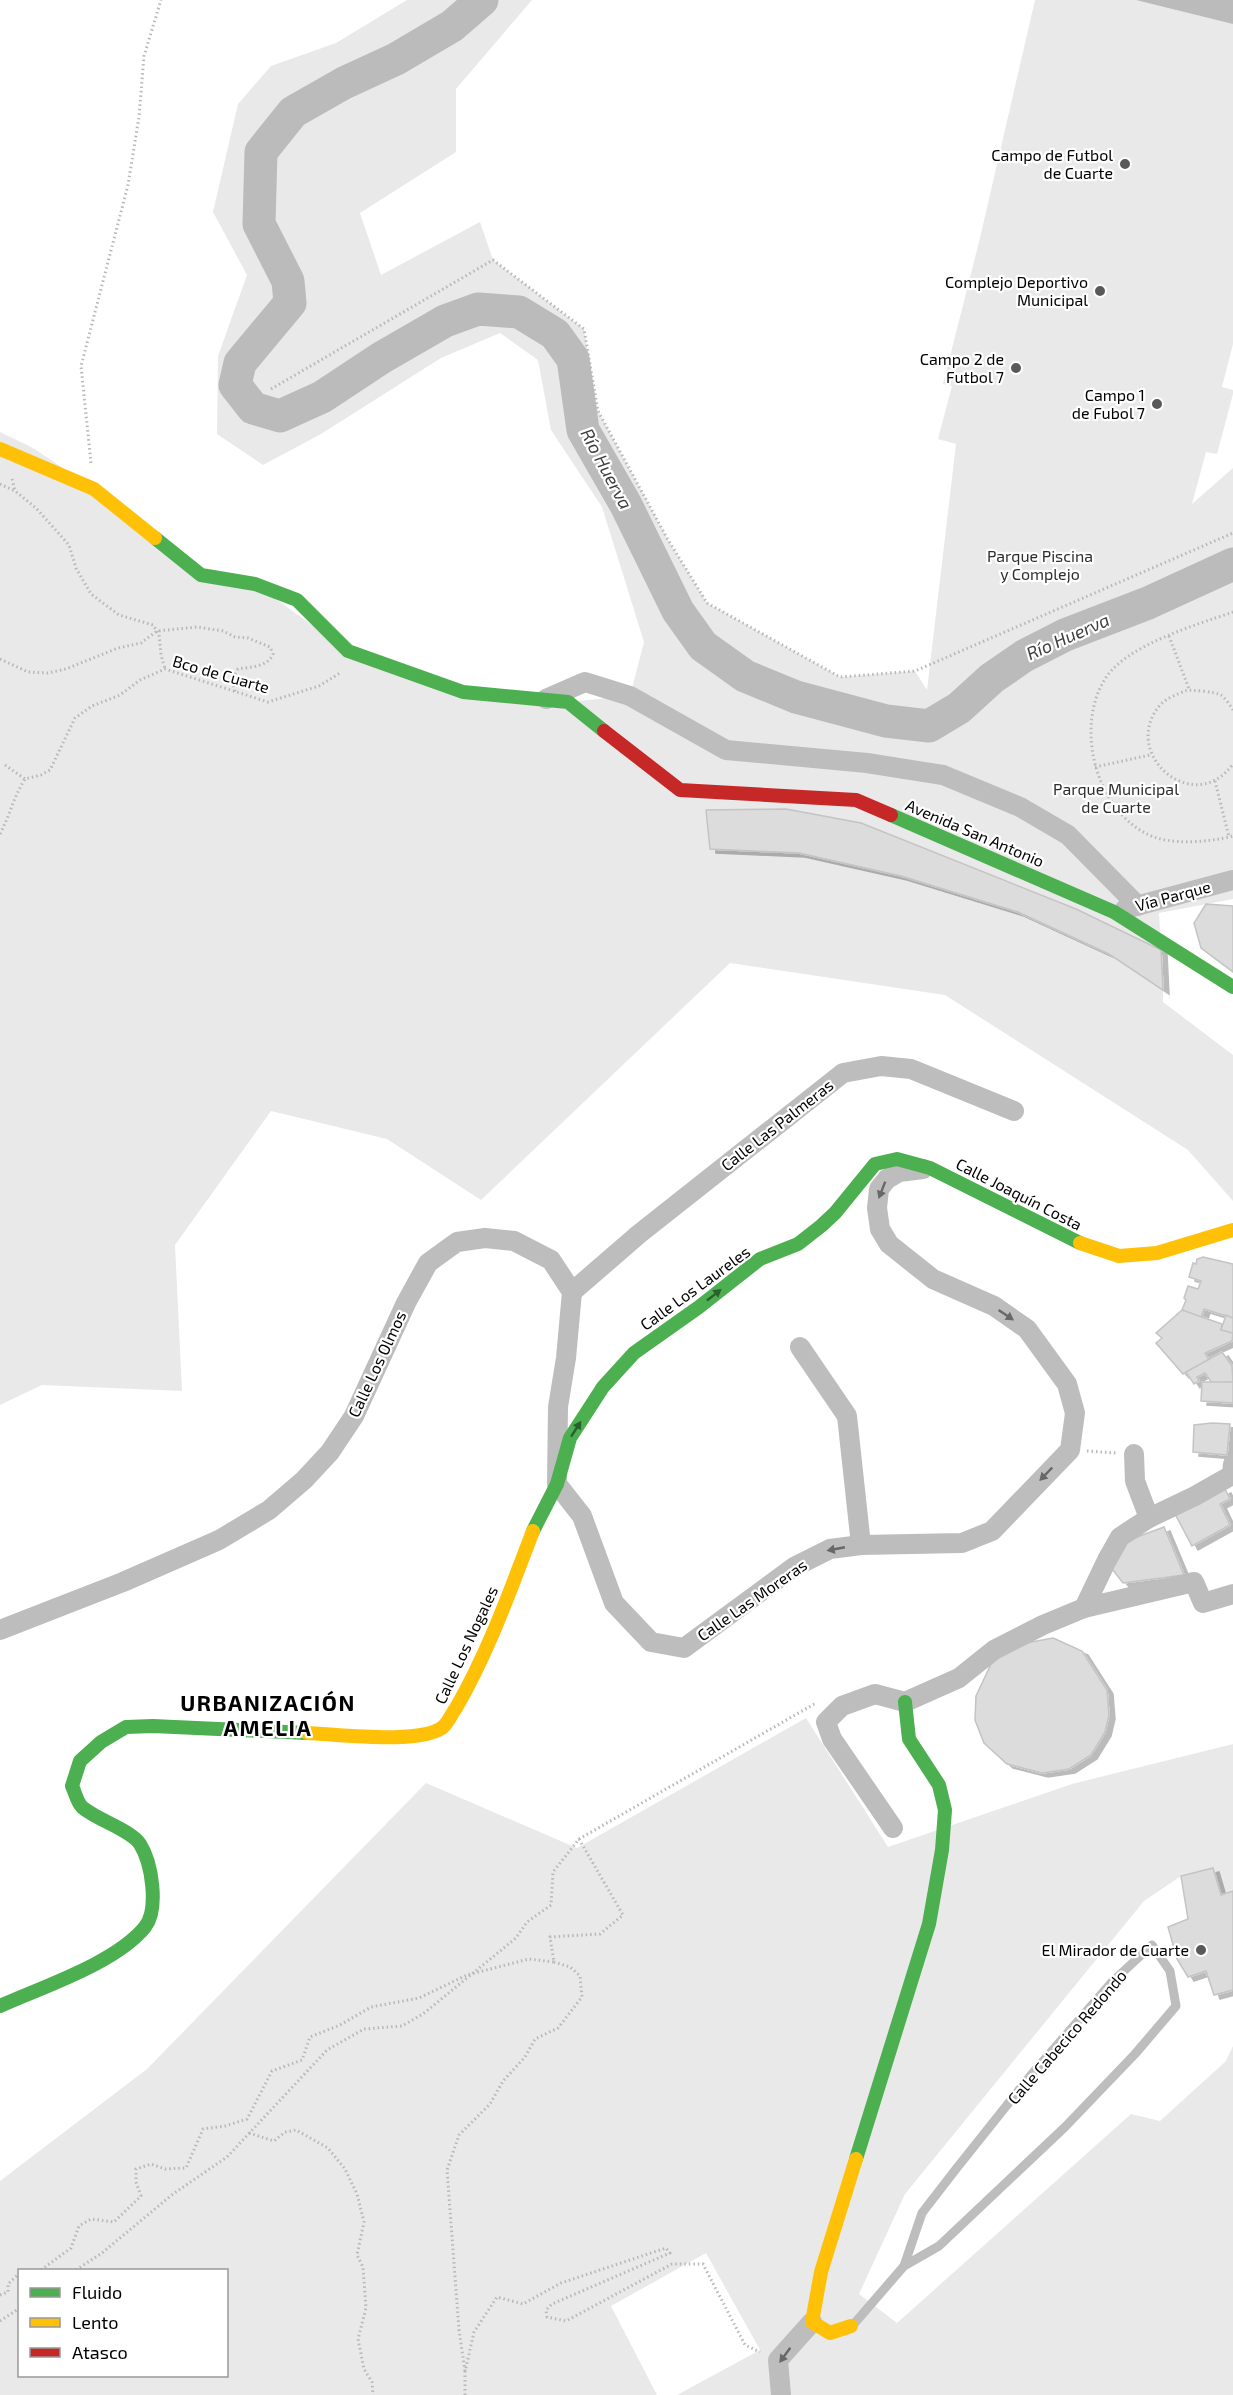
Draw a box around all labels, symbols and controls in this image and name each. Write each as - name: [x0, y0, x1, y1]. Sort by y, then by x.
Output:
- place label: Campo de Futbol de Cuarte: [991, 145, 1113, 182]
- marker: Campo de Futbol de Cuarte: [1118, 157, 1132, 171]
- place label: Complejo Deportivo Municipal: [945, 272, 1088, 309]
- marker: Complejo Deportivo Municipal: [1093, 284, 1107, 298]
- place label: Campo 2 de Futbol 7: [920, 349, 1004, 386]
- marker: Campo 2 de Futbol 7: [1009, 361, 1023, 375]
- place label: Campo 1 de Fubol 7: [1072, 385, 1145, 422]
- marker: Campo 1 de Fubol 7: [1150, 397, 1164, 411]
- water label: Río Huerva: [576, 424, 637, 513]
- park label: Parque Piscina y Complejo: [987, 546, 1093, 584]
- water label: Río Huerva: [1023, 608, 1113, 664]
- street label: Bco de Cuarte: [171, 651, 272, 696]
- park label: Parque Municipal de Cuarte: [1053, 779, 1179, 816]
- street label: Avenida San Antonio: [903, 795, 1047, 870]
- street label: Vía Parque: [1133, 876, 1213, 915]
- street label: Calle Las Palmeras: [717, 1075, 837, 1174]
- street label: Calle Joaquín Costa: [953, 1154, 1085, 1234]
- one-way arrow: [876, 1182, 886, 1200]
- street label: Calle Los Laureles: [636, 1241, 753, 1334]
- one-way arrow: [707, 1290, 722, 1302]
- street label: Calle Los Olmos: [344, 1308, 410, 1420]
- one-way arrow: [998, 1309, 1014, 1320]
- one-way arrow: [570, 1421, 581, 1437]
- one-way arrow: [1039, 1467, 1053, 1482]
- one-way arrow: [826, 1545, 845, 1554]
- street label: Calle Las Moreras: [693, 1555, 810, 1645]
- street label: Calle Los Nogales: [430, 1583, 501, 1707]
- district label: URBANIZACIÓN AMELIA: [180, 1689, 356, 1740]
- place label: El Mirador de Cuarte: [1042, 1940, 1189, 1959]
- marker: El Mirador de Cuarte: [1194, 1943, 1208, 1957]
- street label: Calle Cabecico Redondo: [1003, 1966, 1130, 2108]
- legend: [18, 2269, 228, 2377]
- text: Fluido: [72, 2281, 122, 2303]
- text: Lento: [72, 2311, 118, 2333]
- text: Atasco: [72, 2341, 128, 2363]
- one-way arrow: [779, 2346, 791, 2362]

